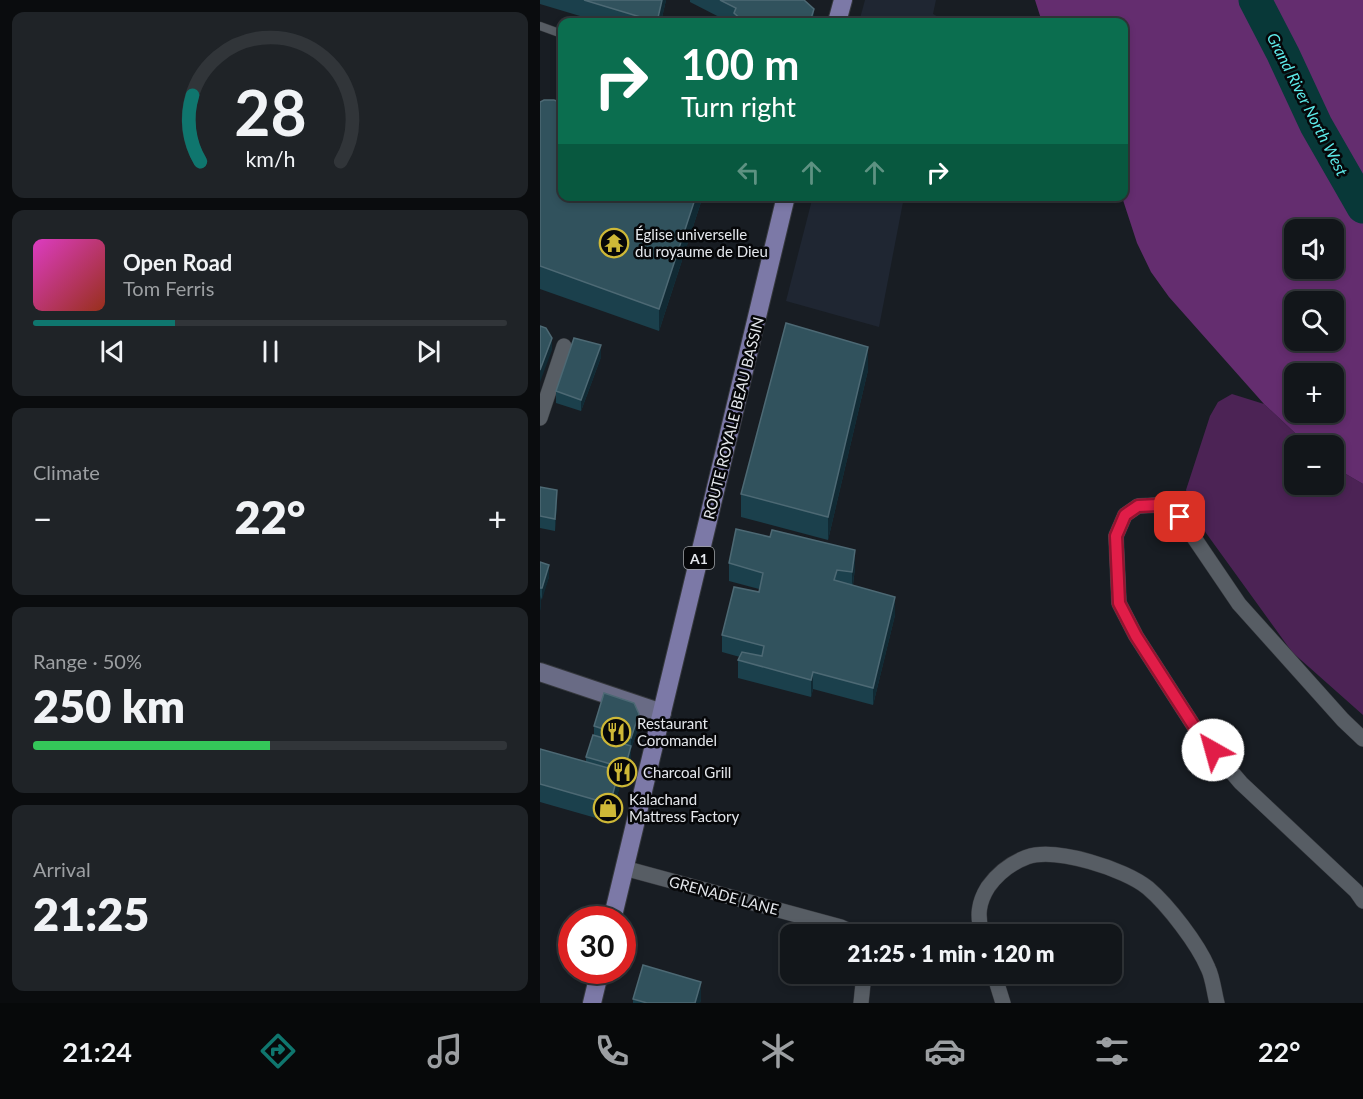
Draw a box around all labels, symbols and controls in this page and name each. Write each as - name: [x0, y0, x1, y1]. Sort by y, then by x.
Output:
- water label: Grand River North West: [1264, 29, 1353, 179]
- text: 100 m: [681, 39, 799, 89]
- icon: right: [582, 42, 660, 120]
- text: 28: [234, 74, 306, 149]
- text: Turn right: [681, 90, 796, 123]
- text: km/h: [245, 146, 295, 172]
- icon: left: [732, 156, 765, 189]
- icon: ahead: [795, 156, 828, 189]
- icon: ahead: [858, 156, 891, 189]
- icon: right: [921, 156, 954, 189]
- map controls: [1284, 219, 1344, 495]
- button: sound: [1284, 219, 1344, 279]
- place label: Église universelle du royaume de Dieu: [635, 225, 768, 260]
- temple icon: Église universelle du royaume de Dieu: [598, 227, 630, 259]
- text: Open Road: [123, 249, 232, 276]
- text: Tom Ferris: [123, 276, 214, 300]
- button: search: [1284, 291, 1344, 351]
- street label: ROUTE ROYALE BEAU BASSIN: [699, 315, 767, 521]
- icon: previous: [96, 335, 129, 368]
- icon: pause: [254, 335, 287, 368]
- icon: next: [412, 335, 445, 368]
- button: +: [1284, 363, 1344, 423]
- button: −: [1284, 435, 1344, 495]
- text: Climate: [33, 460, 100, 484]
- text: 22°: [235, 490, 305, 544]
- pin: [1154, 491, 1205, 542]
- text: −: [33, 498, 52, 538]
- text: +: [488, 498, 507, 538]
- icon: arrive: [1163, 500, 1196, 533]
- road number: A1: [684, 547, 714, 569]
- text: Range · 50%: [33, 649, 142, 673]
- text: 250 km: [33, 679, 185, 733]
- place label: Restaurant Coromandel: [637, 714, 717, 749]
- restaurant icon: Restaurant Coromandel: [600, 716, 632, 748]
- position arrow: [1181, 718, 1245, 782]
- restaurant icon: Charcoal Grill: [606, 756, 638, 788]
- place label: Charcoal Grill: [643, 763, 731, 781]
- place label: Kalachand Mattress Factory: [629, 790, 740, 825]
- shop icon: Kalachand Mattress Factory: [592, 792, 624, 824]
- text: Arrival: [33, 857, 91, 881]
- street label: GRENADE LANE: [667, 872, 781, 918]
- text: 21:25: [33, 887, 149, 941]
- speed limit sign: 30: [558, 906, 636, 984]
- text: 21:25 · 1 min · 120 m: [848, 940, 1054, 967]
- icon: directions: [257, 1030, 299, 1072]
- icon: music: [424, 1030, 466, 1072]
- icon: phone: [591, 1030, 633, 1072]
- icon: climate: [757, 1030, 799, 1072]
- icon: car: [924, 1030, 966, 1072]
- icon: filters: [1091, 1030, 1133, 1072]
- text: 21:24: [62, 1035, 132, 1068]
- text: 22°: [1258, 1035, 1300, 1068]

